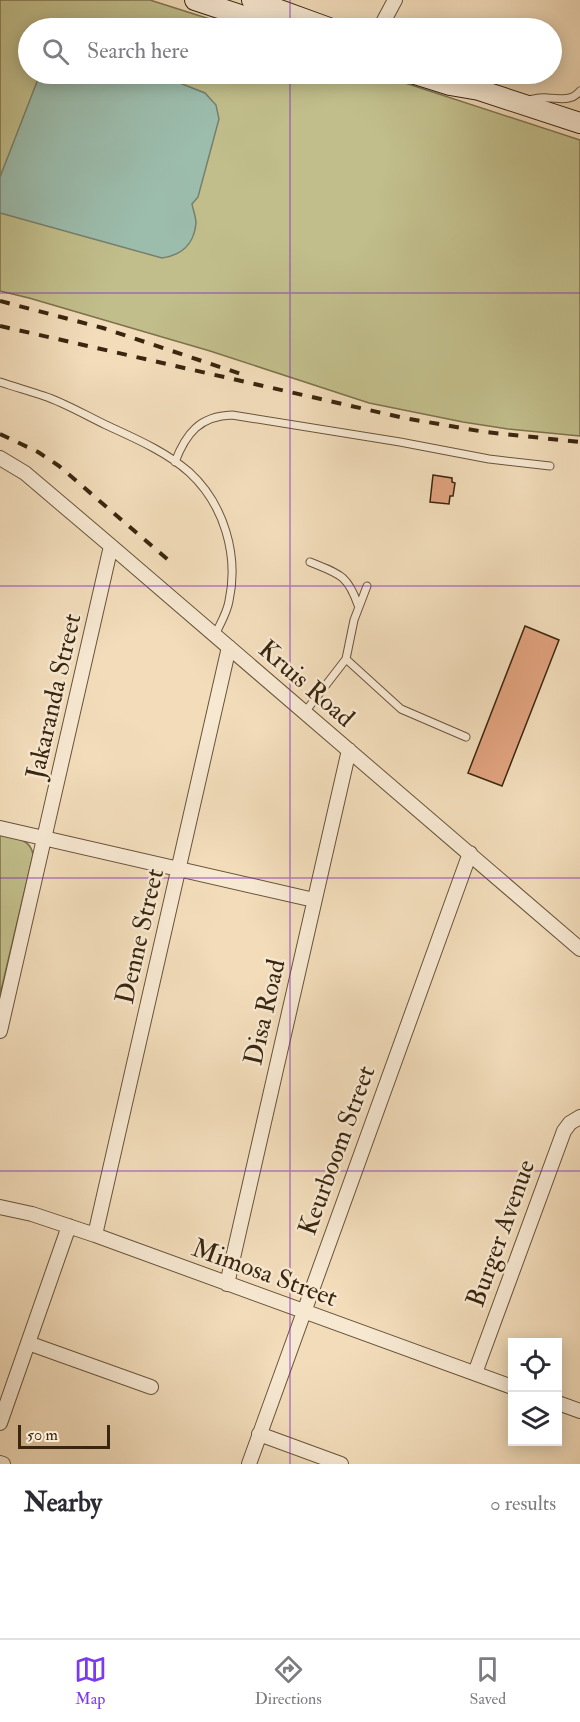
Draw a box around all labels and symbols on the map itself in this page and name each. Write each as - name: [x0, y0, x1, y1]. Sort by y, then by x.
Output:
- street label: Jakaranda Street: [19, 610, 89, 783]
- street label: Kruis Road: [252, 633, 361, 734]
- street label: Denne Street: [109, 865, 171, 1007]
- street label: Disa Road: [237, 956, 293, 1068]
- street label: Keurboom Street: [291, 1061, 382, 1239]
- street label: Burger Avenue: [460, 1155, 542, 1311]
- street label: Mimosa Street: [188, 1232, 342, 1314]
- scale bar: [18, 1422, 110, 1450]

